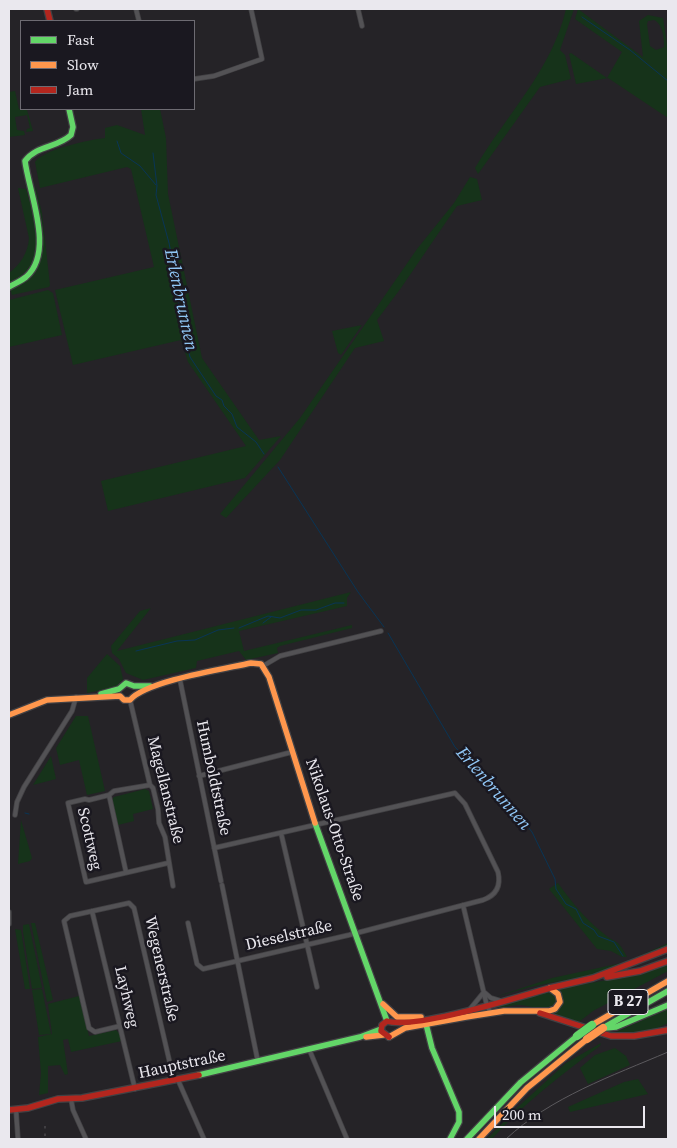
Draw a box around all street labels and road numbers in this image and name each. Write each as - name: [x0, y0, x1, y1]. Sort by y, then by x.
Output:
- street label: Humboldtstraße: [191, 719, 235, 837]
- street label: Magellanstraße: [142, 734, 188, 846]
- street label: Nikolaus-Otto-Straße: [301, 756, 367, 904]
- street label: Scottweg: [72, 806, 106, 872]
- street label: Wegenerstraße: [140, 914, 182, 1024]
- street label: Dieselstraße: [244, 917, 334, 955]
- street label: Layhweg: [110, 964, 142, 1030]
- road number: B 27: [608, 990, 648, 1014]
- street label: Hauptstraße: [137, 1046, 227, 1084]

